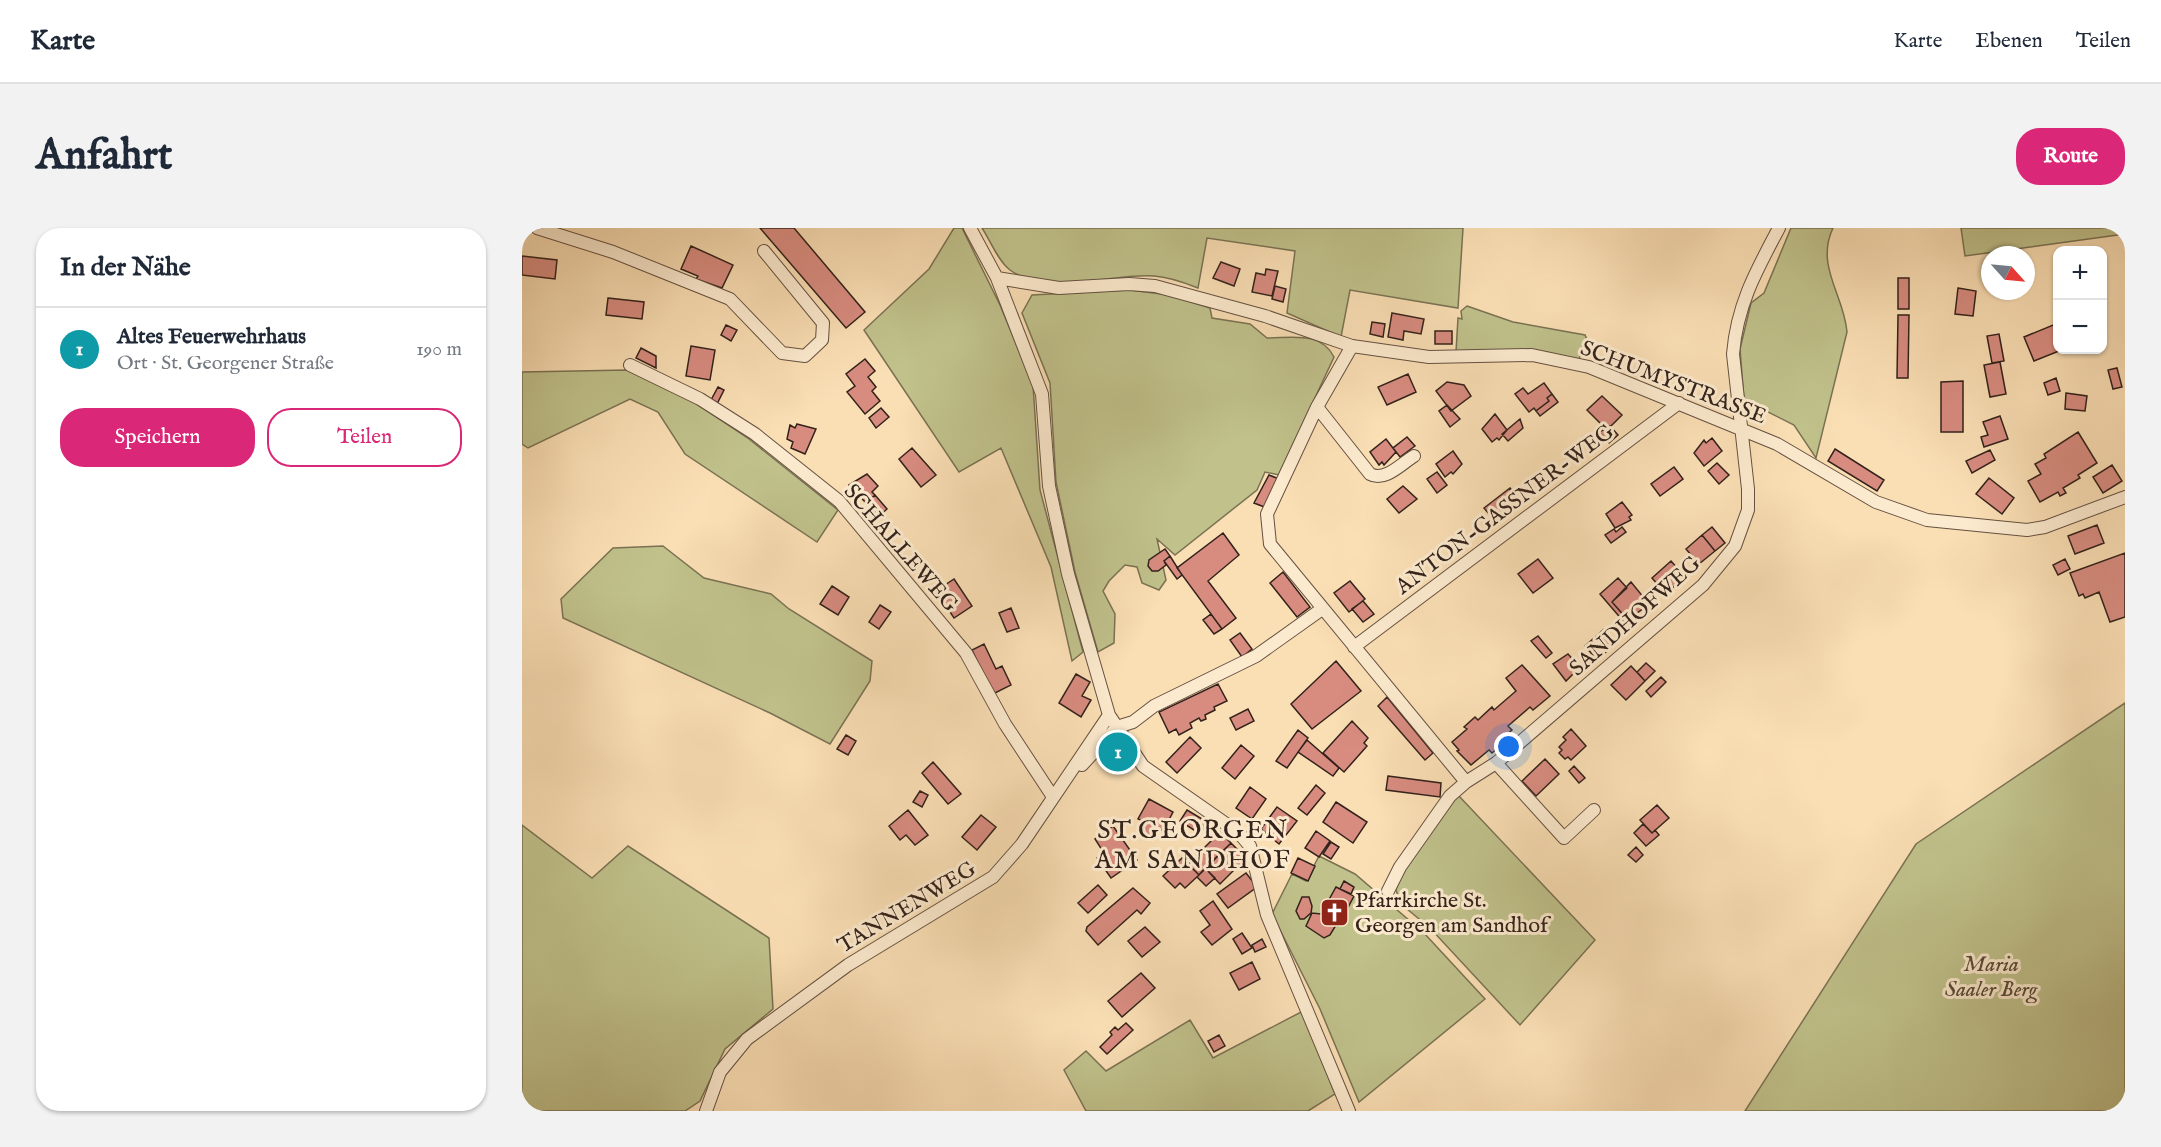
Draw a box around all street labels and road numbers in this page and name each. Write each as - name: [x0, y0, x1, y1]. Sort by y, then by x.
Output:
- street label: SCHUMYSTRASSE: [1576, 335, 1770, 431]
- street label: ANTON-GASSNER-WEG: [1389, 418, 1621, 602]
- street label: SCHALLEWEG: [837, 478, 964, 619]
- street label: SANDHOFWEG: [1564, 550, 1707, 683]
- street label: TANNENWEG: [833, 855, 982, 960]

